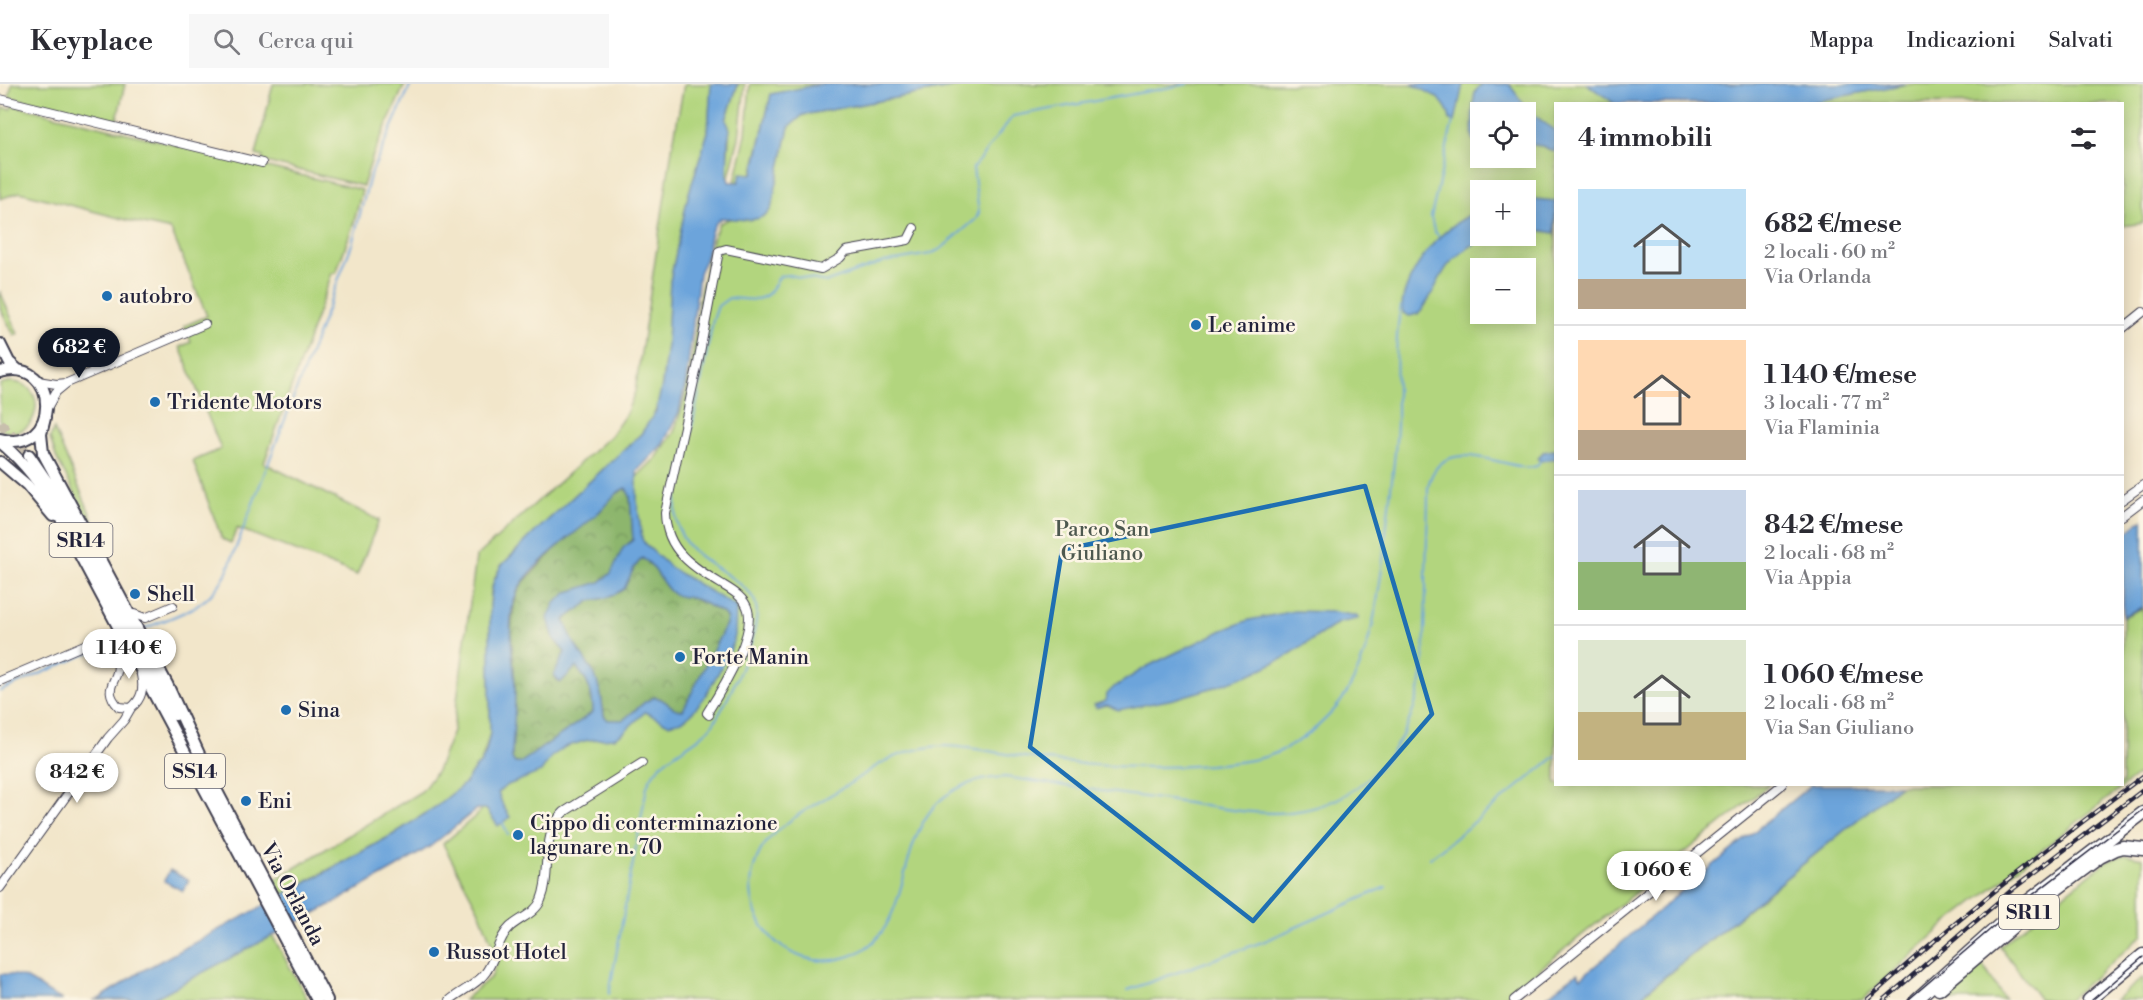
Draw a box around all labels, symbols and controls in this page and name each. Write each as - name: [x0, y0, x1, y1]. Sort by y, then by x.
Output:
- search box: [189, 14, 609, 68]
- text: Keyplace: [30, 24, 153, 59]
- icon: search: [210, 25, 243, 58]
- text: Cerca qui: [258, 28, 354, 55]
- text: Mappa: [1810, 28, 1874, 54]
- text: Indicazioni: [1907, 28, 2016, 54]
- text: Salvati: [2049, 28, 2113, 54]
- map controls: [1470, 102, 1536, 324]
- button: locate: [1470, 102, 1536, 168]
- text: 4 immobili: [1578, 122, 1712, 154]
- icon: filters: [2067, 122, 2100, 155]
- button: +: [1470, 180, 1536, 246]
- text: 682 €/mese: [1764, 208, 1902, 240]
- icon: home: [1626, 213, 1698, 285]
- text: 2 locali · 60 m²: [1764, 240, 1895, 265]
- button: −: [1470, 258, 1536, 324]
- text: Via Orlanda: [1764, 265, 1871, 290]
- place label: autobro: [119, 284, 193, 310]
- marker: autobro: [100, 289, 114, 303]
- place label: Le anime: [1208, 313, 1296, 339]
- marker: Le anime: [1189, 318, 1203, 332]
- pin: 682 €: [37, 328, 121, 379]
- text: 682 €: [52, 335, 106, 360]
- text: 1 140 €/mese: [1764, 359, 1917, 391]
- icon: home: [1626, 364, 1698, 436]
- place label: Tridente Motors: [167, 390, 322, 416]
- text: 3 locali · 77 m²: [1764, 391, 1889, 416]
- marker: Tridente Motors: [148, 395, 162, 409]
- text: Via Flaminia: [1764, 416, 1880, 441]
- text: 842 €/mese: [1764, 509, 1903, 541]
- icon: home: [1626, 514, 1698, 586]
- park label: Parco San Giuliano: [1055, 517, 1150, 567]
- road number: SR14: [50, 523, 112, 557]
- text: 2 locali · 68 m²: [1764, 541, 1894, 566]
- text: Via Appia: [1764, 566, 1852, 591]
- place label: Shell: [147, 582, 195, 608]
- marker: Shell: [128, 587, 142, 601]
- pin: 1 140 €: [74, 629, 184, 680]
- text: 1 140 €: [96, 636, 162, 661]
- place label: Forte Manin: [692, 645, 810, 671]
- marker: Forte Manin: [673, 650, 687, 664]
- text: 1 060 €/mese: [1764, 659, 1924, 691]
- icon: home: [1626, 664, 1698, 736]
- text: 2 locali · 68 m²: [1764, 691, 1894, 716]
- place label: Sina: [298, 698, 340, 724]
- marker: Sina: [279, 703, 293, 717]
- text: Via San Giuliano: [1764, 716, 1914, 741]
- pin: 842 €: [35, 753, 119, 804]
- road number: SS14: [165, 754, 225, 788]
- text: 842 €: [49, 760, 105, 785]
- place label: Eni: [258, 789, 292, 815]
- marker: Eni: [239, 794, 253, 808]
- place label: Cippo di conterminazione lagunare n. 70: [530, 811, 778, 861]
- marker: Cippo di conterminazione lagunare n. 70: [511, 828, 525, 842]
- street label: Via Orlanda: [254, 838, 330, 951]
- pin: 1 060 €: [1601, 851, 1711, 902]
- text: 1 060 €: [1621, 858, 1691, 883]
- road number: SR11: [1999, 895, 2059, 929]
- place label: Russot Hotel: [446, 940, 567, 966]
- marker: Russot Hotel: [427, 945, 441, 959]

